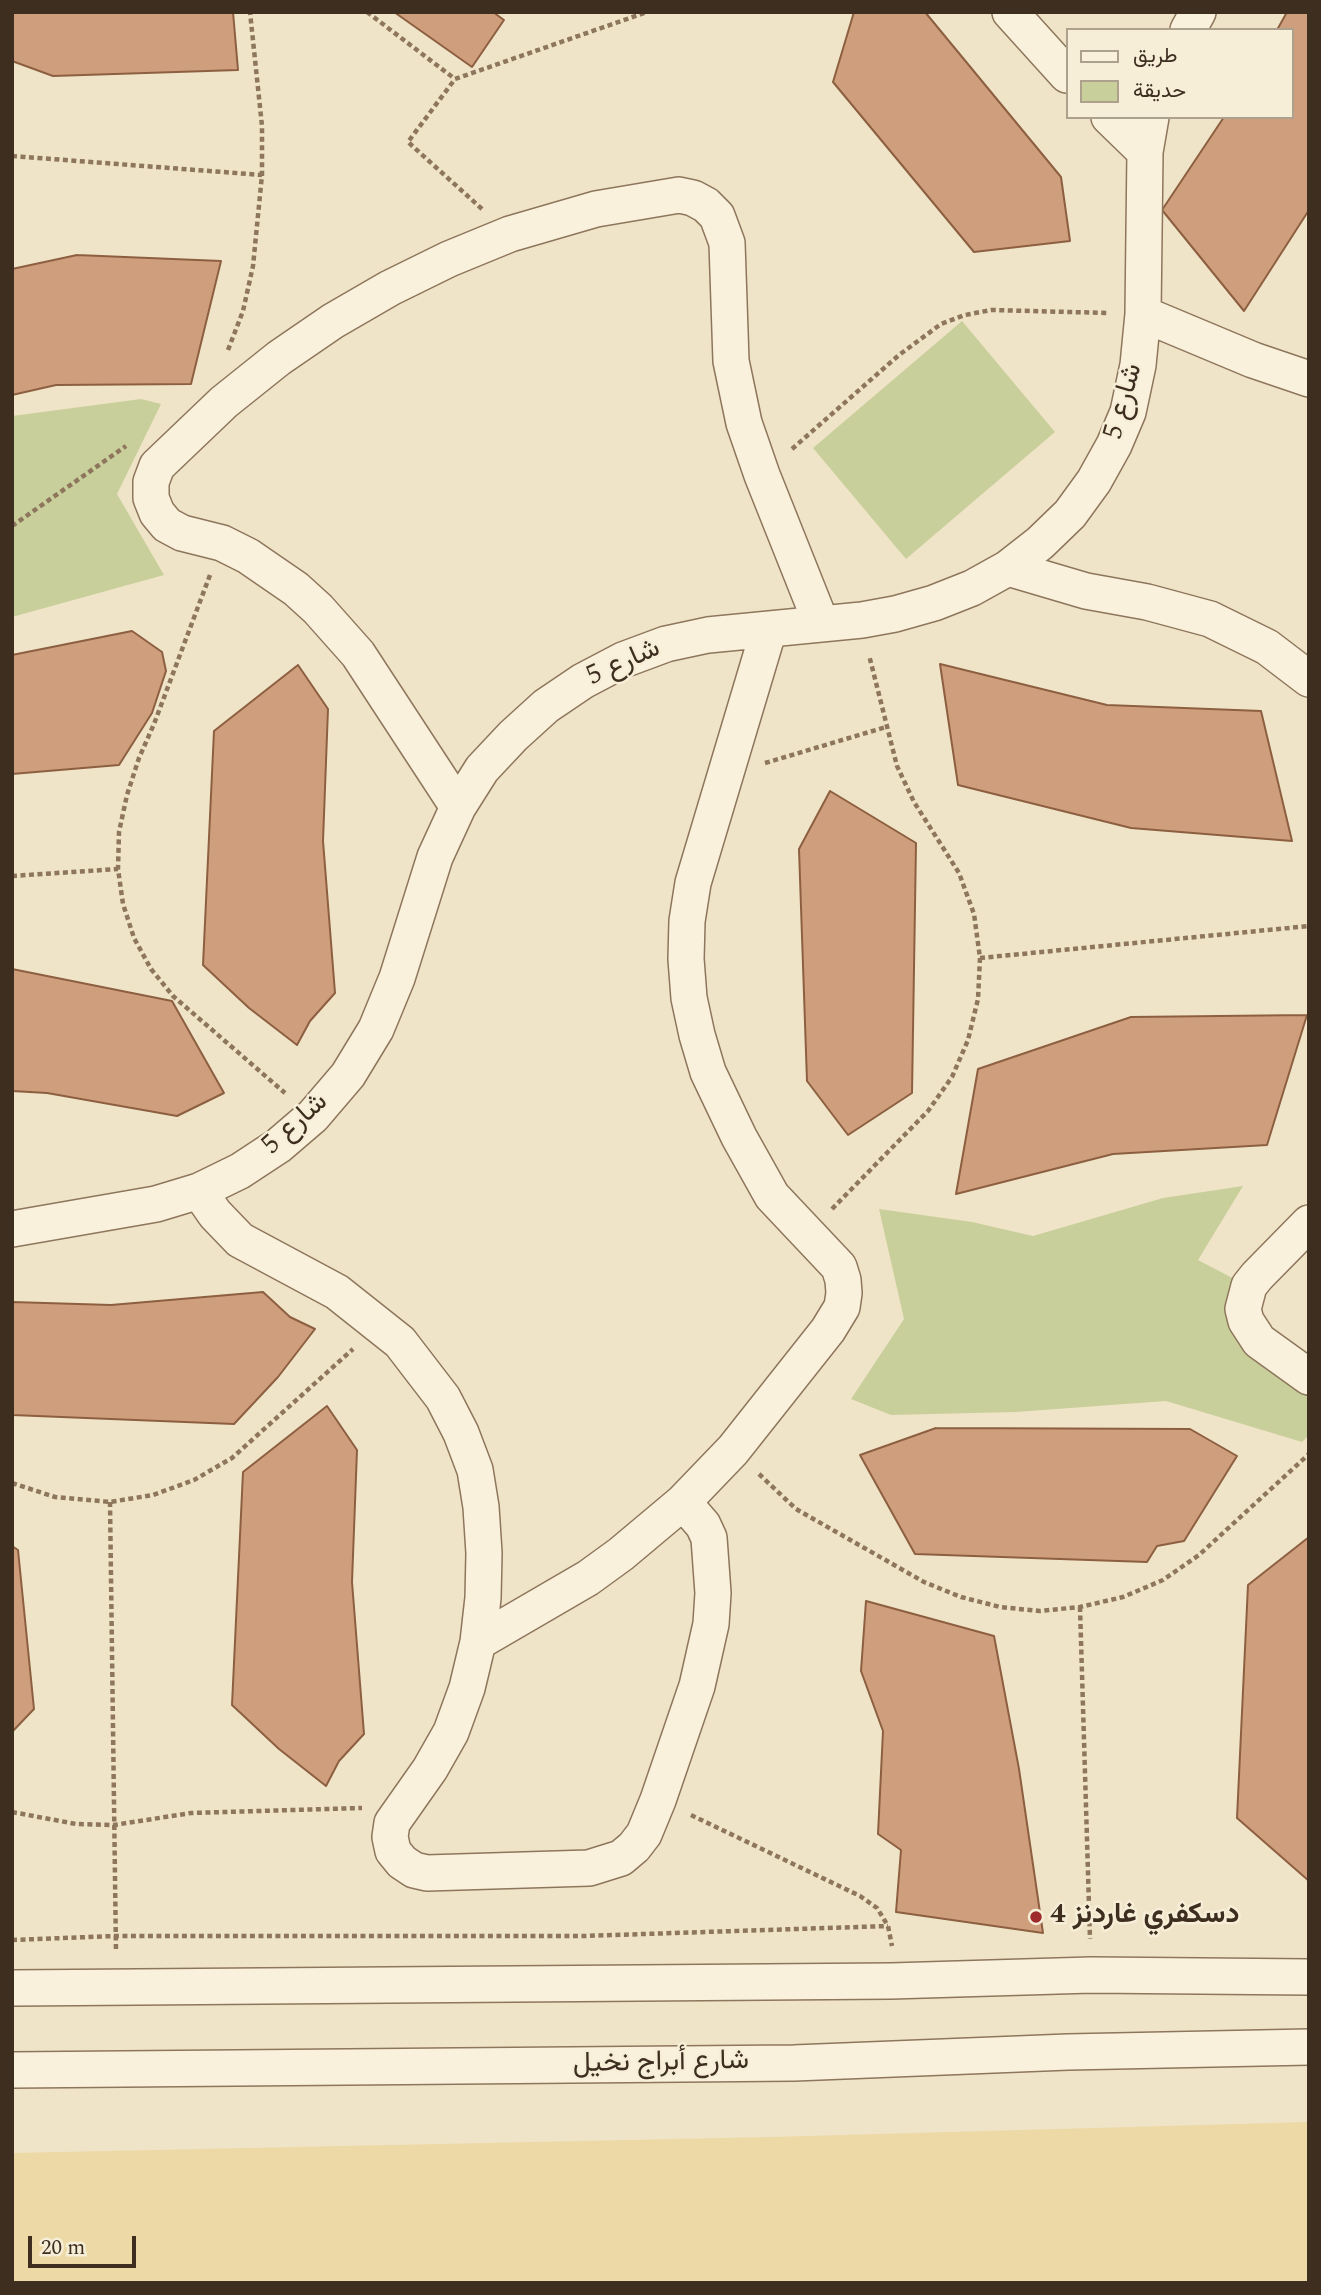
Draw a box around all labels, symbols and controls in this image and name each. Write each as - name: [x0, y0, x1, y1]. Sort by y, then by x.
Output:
- legend: [1066, 28, 1293, 119]
- text: طريق: [1133, 40, 1178, 72]
- text: حديقة: [1133, 75, 1186, 107]
- street label: شارع 5: [1098, 360, 1152, 444]
- street label: شارع 5: [582, 633, 666, 695]
- street label: شارع 5: [256, 1087, 336, 1163]
- place label: دسكفري غاردنز 4: [1050, 1900, 1239, 1934]
- marker: دسكفري غاردنز 4: [1028, 1909, 1044, 1925]
- street label: شارع أبراج نخيل: [573, 2046, 749, 2082]
- scale bar: [32, 2222, 140, 2266]
- text: 20 m: [41, 2232, 85, 2264]

